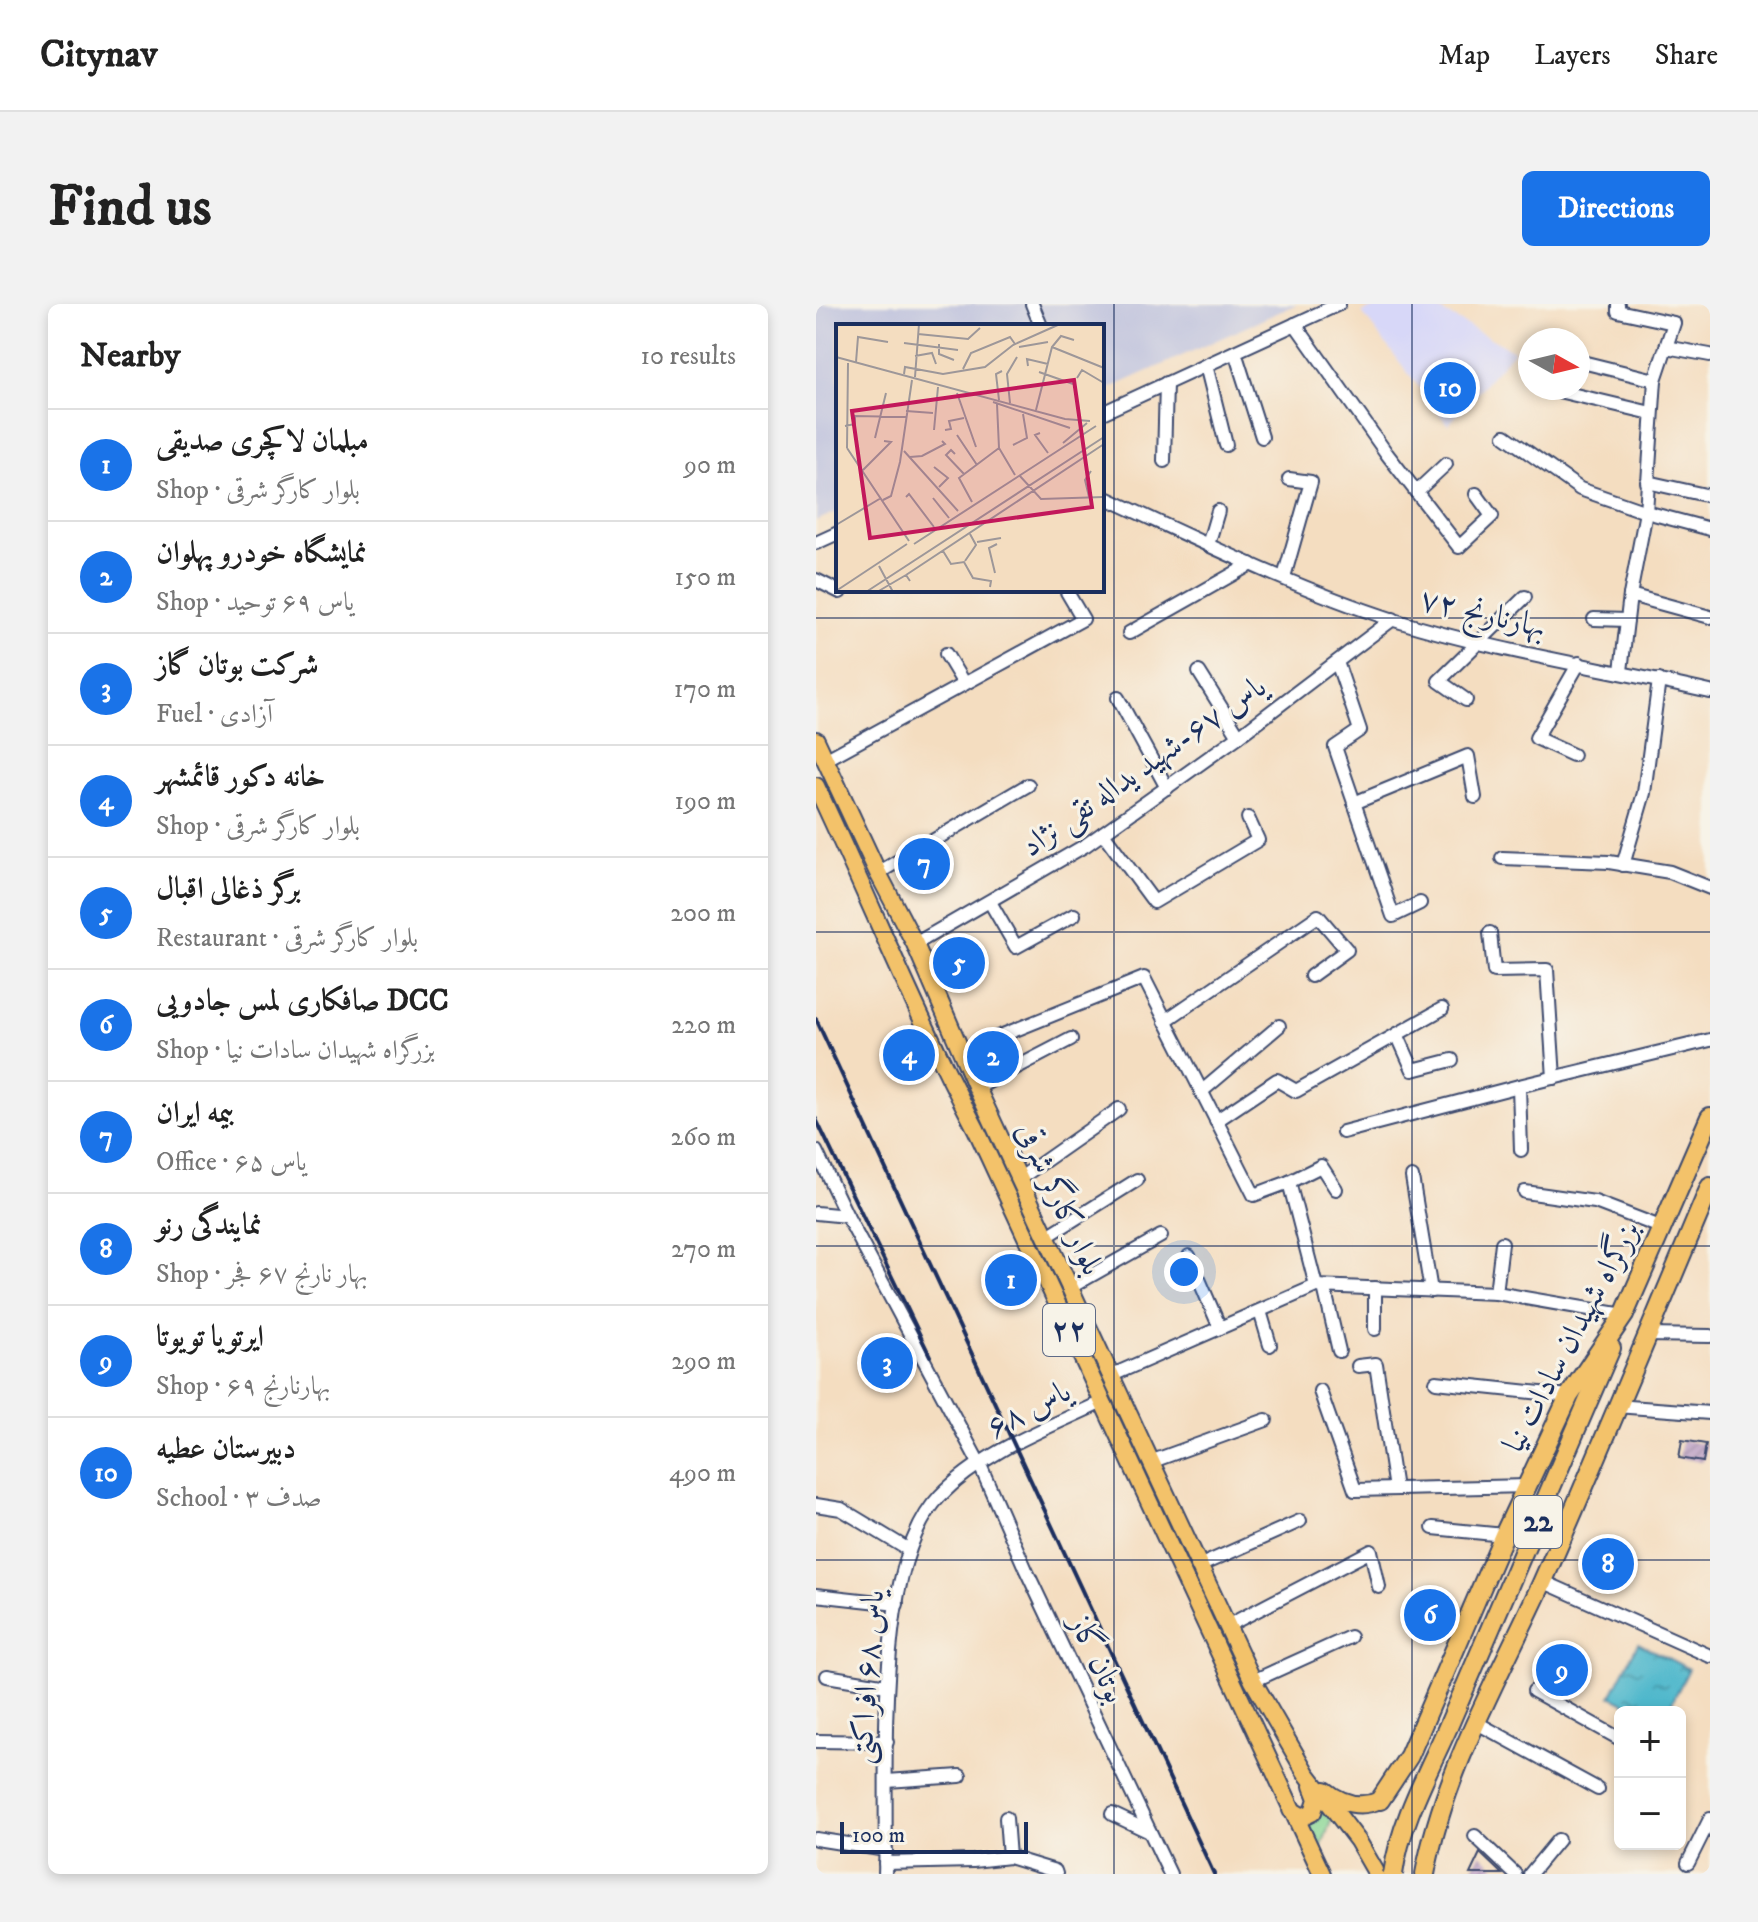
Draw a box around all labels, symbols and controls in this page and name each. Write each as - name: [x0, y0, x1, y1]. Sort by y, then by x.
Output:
- text: Citynav: [40, 31, 158, 79]
- text: Map: [1439, 38, 1490, 73]
- text: Layers: [1534, 38, 1611, 73]
- text: Share: [1655, 38, 1718, 73]
- button: Directions: [1522, 171, 1710, 246]
- text: Find us: [48, 173, 212, 243]
- inset map: [836, 324, 1104, 592]
- north arrow: [1518, 328, 1590, 400]
- text: Nearby: [80, 335, 181, 377]
- text: 10 results: [641, 340, 736, 373]
- pin: 10: [1424, 358, 1476, 418]
- text: مبلمان لاکچری صدیقی: [156, 423, 369, 460]
- text: 1: [101, 449, 111, 482]
- text: 90 m: [684, 449, 736, 482]
- text: Shop · بلوار کارگر شرقی: [156, 474, 360, 507]
- text: نمایشگاه خودرو پهلوان: [156, 535, 367, 572]
- text: 2: [100, 561, 112, 594]
- text: 150 m: [675, 561, 736, 594]
- street label: بهارنارنج ۷۲: [1415, 580, 1550, 653]
- text: Shop · یاس ۶۹ توحید: [156, 586, 354, 619]
- text: شرکت بوتان گاز: [156, 647, 319, 684]
- street label: یاس ۶۷-شهید یداله تقی نژاد: [1014, 666, 1277, 868]
- text: 3: [101, 673, 111, 706]
- text: 170 m: [674, 673, 736, 706]
- text: Fuel · آزادی: [156, 698, 273, 731]
- text: خانه دکور قائمشهر: [156, 759, 325, 796]
- text: 4: [99, 785, 113, 818]
- text: 190 m: [674, 785, 736, 818]
- text: Shop · بلوار کارگر شرقی: [156, 810, 360, 843]
- pin: 7: [898, 834, 950, 894]
- text: برگر ذغالی اقبال: [156, 871, 301, 908]
- text: 5: [100, 897, 112, 930]
- text: 200 m: [670, 897, 736, 930]
- text: Restaurant · بلوار کارگر شرقی: [156, 922, 418, 955]
- pin: 5: [933, 933, 985, 993]
- text: صافکاری لمس جادویی DCC: [156, 983, 449, 1020]
- text: 6: [99, 1009, 113, 1042]
- text: 220 m: [671, 1009, 736, 1042]
- pin: 4: [883, 1025, 935, 1085]
- pin: 2: [967, 1027, 1019, 1087]
- text: Shop · بزرگراه شهیدان سادات نیا: [156, 1034, 435, 1067]
- text: بیمه ایران: [156, 1095, 234, 1132]
- street label: بلوار کارگر شرقی: [1006, 1115, 1115, 1282]
- text: 7: [99, 1121, 113, 1154]
- text: 260 m: [671, 1121, 736, 1154]
- text: Office · یاس ۶۵: [156, 1146, 307, 1179]
- text: نمایندگی رنو: [156, 1207, 262, 1244]
- street label: بزرگراه شهیدان سادات نیا: [1491, 1213, 1650, 1460]
- text: 8: [99, 1233, 113, 1266]
- text: 270 m: [671, 1233, 736, 1266]
- pin: 1: [985, 1250, 1037, 1310]
- your location: [1164, 1252, 1204, 1292]
- text: Shop · بهار نارنج ۶۷ فجر: [156, 1258, 368, 1291]
- road number: ۲۲: [1043, 1304, 1095, 1356]
- text: ایرتویا تویوتا: [156, 1319, 264, 1356]
- pin: 3: [861, 1333, 913, 1393]
- text: 9: [100, 1345, 112, 1378]
- text: 290 m: [671, 1345, 736, 1378]
- text: Shop · بهارنارنج ۶۹: [156, 1370, 331, 1403]
- street label: یاس ۶۸: [980, 1371, 1080, 1448]
- text: دبیرستان عطیه: [156, 1431, 296, 1468]
- text: 10: [94, 1457, 118, 1490]
- text: 490 m: [669, 1457, 736, 1490]
- text: School · صدف ۳: [156, 1482, 322, 1515]
- road number: 22: [1514, 1496, 1562, 1548]
- pin: 8: [1582, 1534, 1634, 1594]
- pin: 6: [1404, 1585, 1456, 1645]
- street label: یاس ۶۸ افراکتی: [842, 1586, 895, 1766]
- street label: بوتان گاز: [1058, 1605, 1136, 1710]
- pin: 9: [1536, 1640, 1588, 1700]
- map controls: [1614, 1706, 1686, 1850]
- button: +: [1614, 1706, 1686, 1778]
- button: −: [1614, 1778, 1686, 1850]
- scale bar: [840, 1818, 1028, 1854]
- text: 100 m: [852, 1822, 905, 1849]

